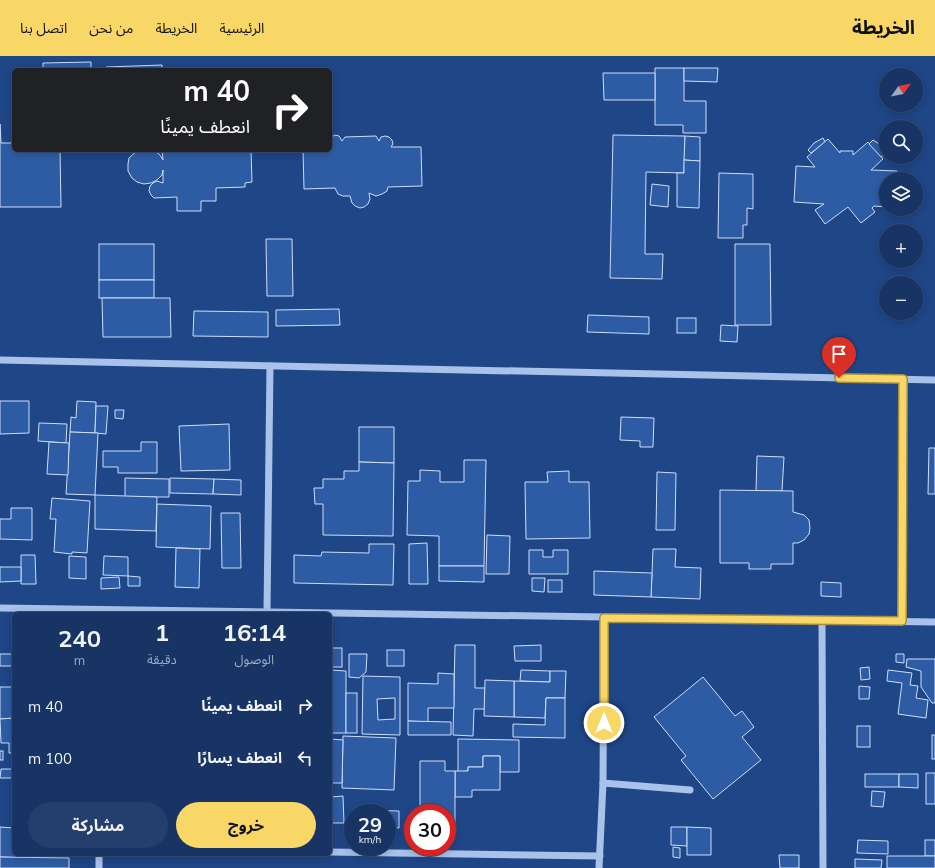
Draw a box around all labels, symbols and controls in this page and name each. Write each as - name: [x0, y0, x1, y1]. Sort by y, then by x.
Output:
- text: الخريطة: [852, 15, 915, 39]
- text: اتصل بنا: [20, 19, 67, 37]
- text: من نحن: [89, 19, 133, 37]
- text: الخريطة: [155, 19, 197, 37]
- text: الرئيسية: [219, 19, 264, 37]
- north arrow: [879, 68, 923, 112]
- map controls: [879, 68, 923, 320]
- text: 40 m: [184, 73, 250, 108]
- icon: right: [264, 84, 316, 136]
- text: انعطف يمينًا: [160, 115, 250, 138]
- button: search: [879, 120, 923, 164]
- button: layers: [879, 172, 923, 216]
- button: +: [879, 224, 923, 268]
- button: −: [879, 276, 923, 320]
- pin: [822, 337, 856, 378]
- icon: arrive: [828, 343, 850, 365]
- text: 1: [155, 617, 169, 647]
- text: 16:14: [223, 617, 286, 647]
- text: 240: [58, 623, 101, 653]
- text: دقيقة: [147, 651, 177, 667]
- text: الوصول: [235, 651, 274, 667]
- text: m: [74, 652, 85, 668]
- icon: right: [294, 695, 316, 717]
- text: انعطف يمينًا: [201, 696, 282, 715]
- text: 40 m: [28, 697, 63, 716]
- position arrow: [583, 702, 625, 744]
- icon: left: [294, 747, 316, 769]
- text: انعطف يسارًا: [197, 748, 282, 767]
- text: 100 m: [28, 749, 72, 768]
- button: مشاركة: [28, 802, 168, 848]
- button: خروج: [176, 802, 316, 848]
- speed limit sign: 30: [404, 804, 456, 856]
- text: 29: [358, 812, 382, 837]
- text: km/h: [359, 833, 381, 846]

